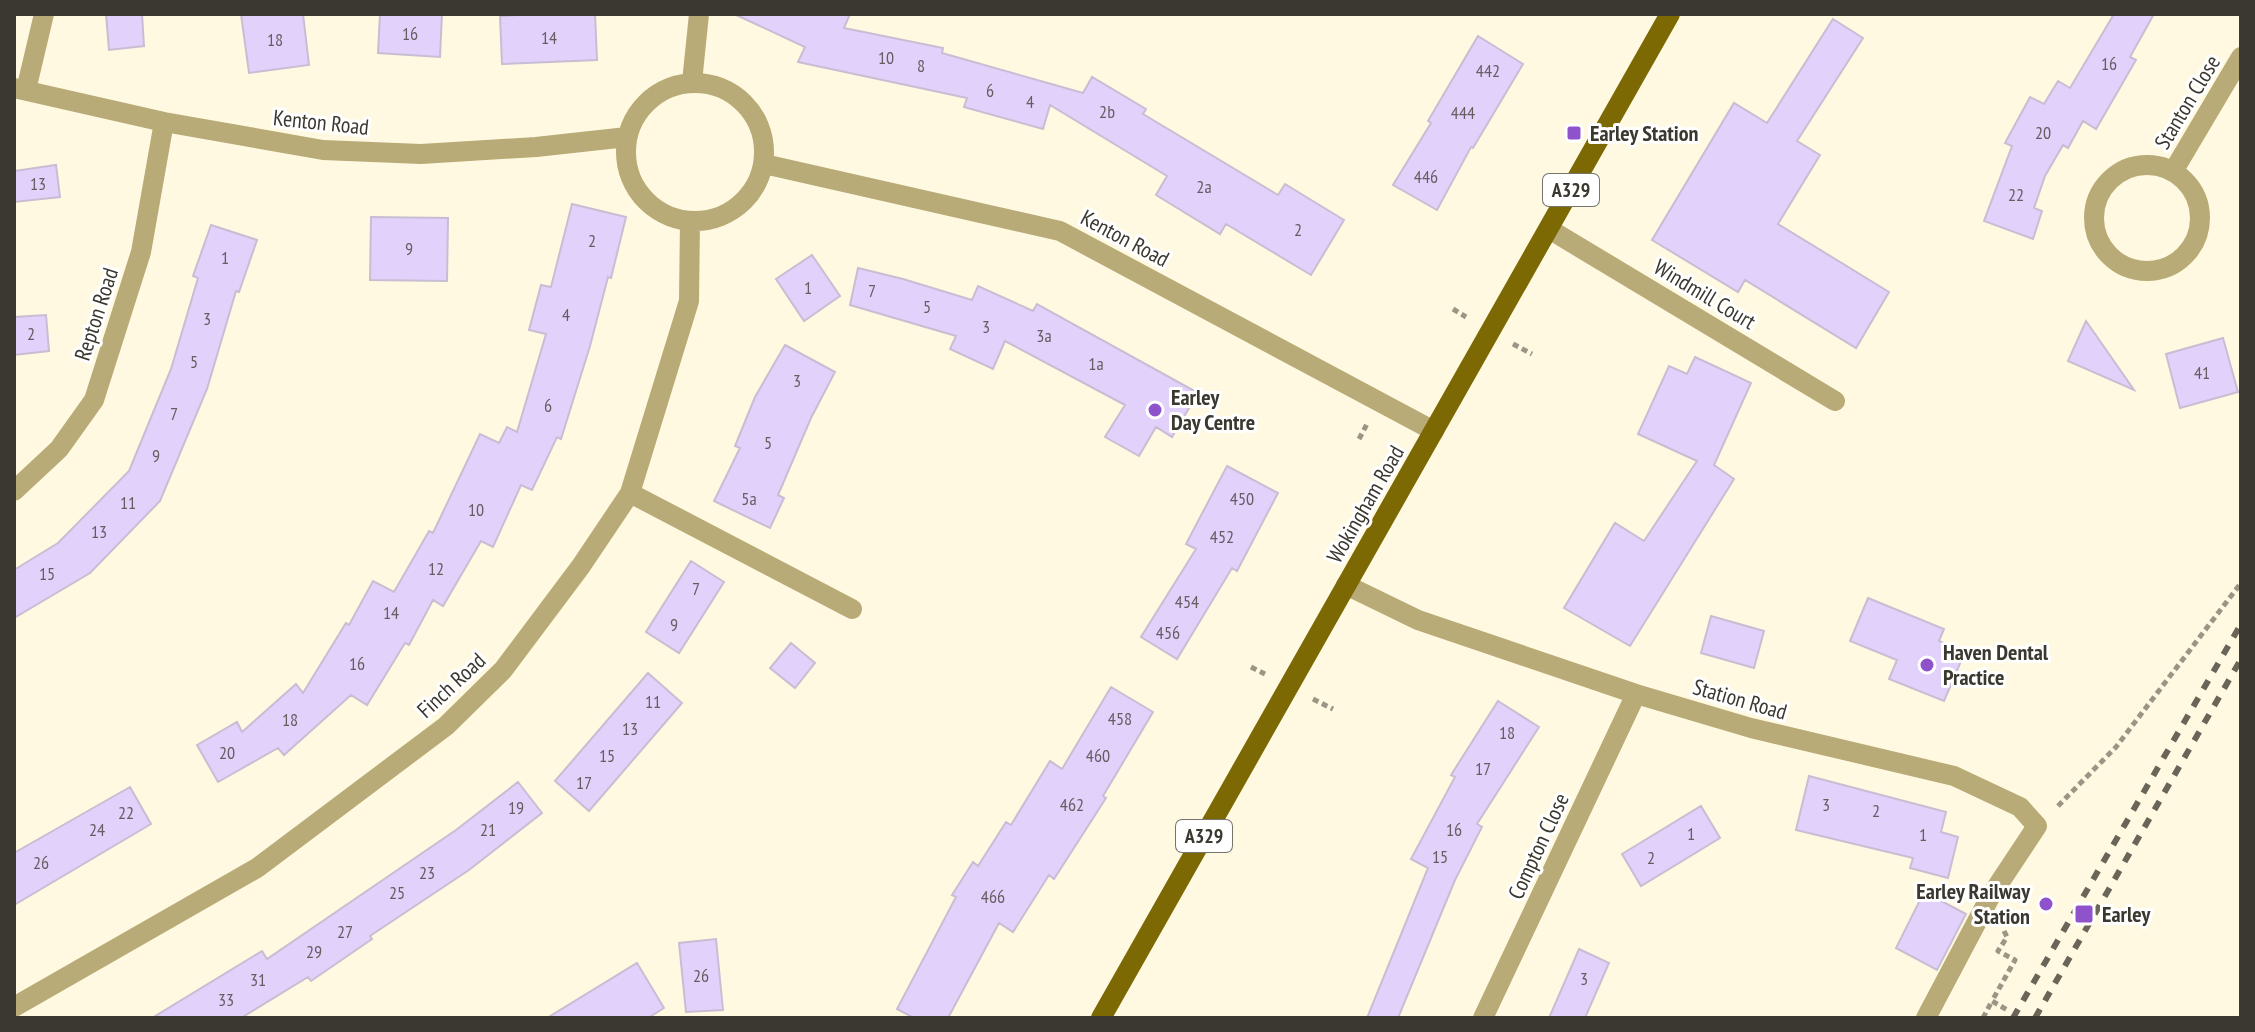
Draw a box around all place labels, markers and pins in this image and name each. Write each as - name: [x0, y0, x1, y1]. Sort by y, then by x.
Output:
- place label: Earley Station: [1590, 119, 1698, 147]
- marker: Earley Station: [1565, 124, 1583, 142]
- place label: Earley Day Centre: [1171, 383, 1255, 436]
- marker: Earley Day Centre: [1146, 401, 1164, 419]
- place label: Haven Dental Practice: [1943, 638, 2049, 691]
- marker: Haven Dental Practice: [1918, 656, 1936, 674]
- place label: Earley Railway Station: [1916, 877, 2031, 930]
- marker: Earley Railway Station: [2037, 895, 2055, 913]
- place label: Earley: [2102, 900, 2152, 928]
- marker: Earley: [2073, 903, 2095, 925]

